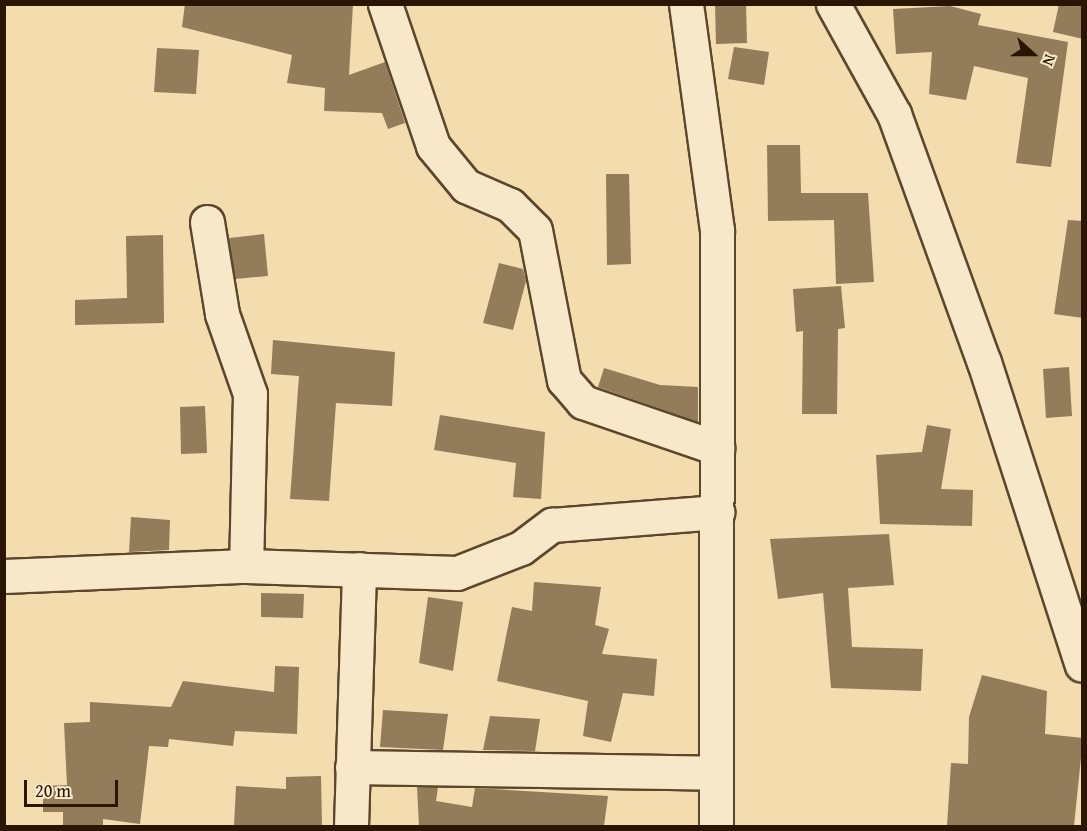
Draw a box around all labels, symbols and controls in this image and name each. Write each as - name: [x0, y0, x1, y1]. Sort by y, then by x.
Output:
- north arrow: [1003, 24, 1063, 84]
- text: N: [1037, 51, 1063, 70]
- scale bar: [27, 768, 122, 806]
- text: 20 m: [35, 777, 71, 804]

